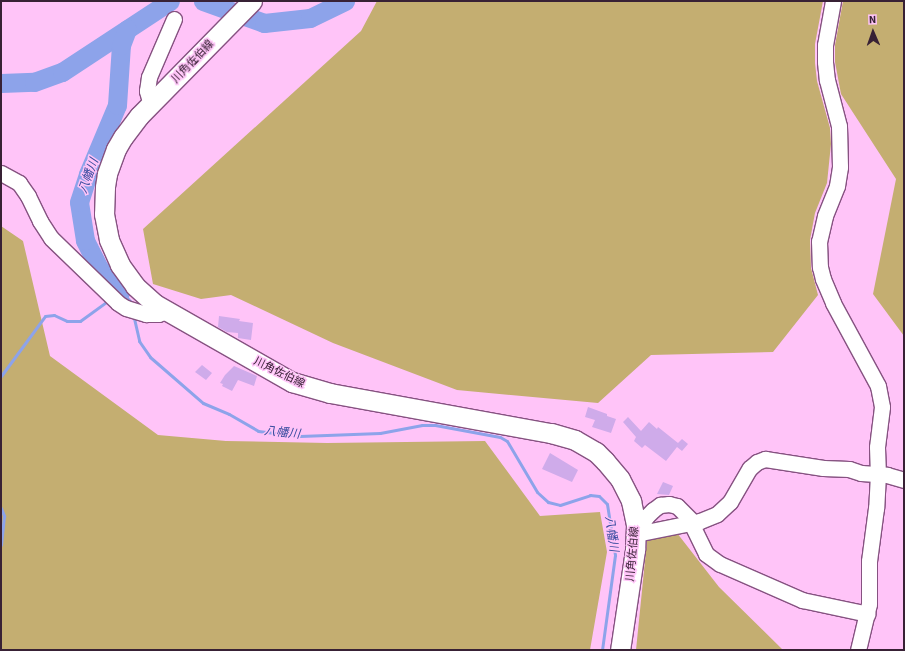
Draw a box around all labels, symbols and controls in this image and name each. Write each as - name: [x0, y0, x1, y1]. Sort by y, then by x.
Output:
- north arrow: [853, 12, 893, 52]
- text: N: [869, 12, 876, 27]
- street label: 川角佐伯線: [169, 38, 217, 86]
- water label: 八幡川: [76, 157, 102, 195]
- street label: 川角佐伯線: [251, 355, 307, 391]
- water label: 八幡川: [263, 424, 301, 442]
- water label: 八幡川: [601, 515, 621, 553]
- street label: 川角佐伯線: [624, 526, 642, 582]

